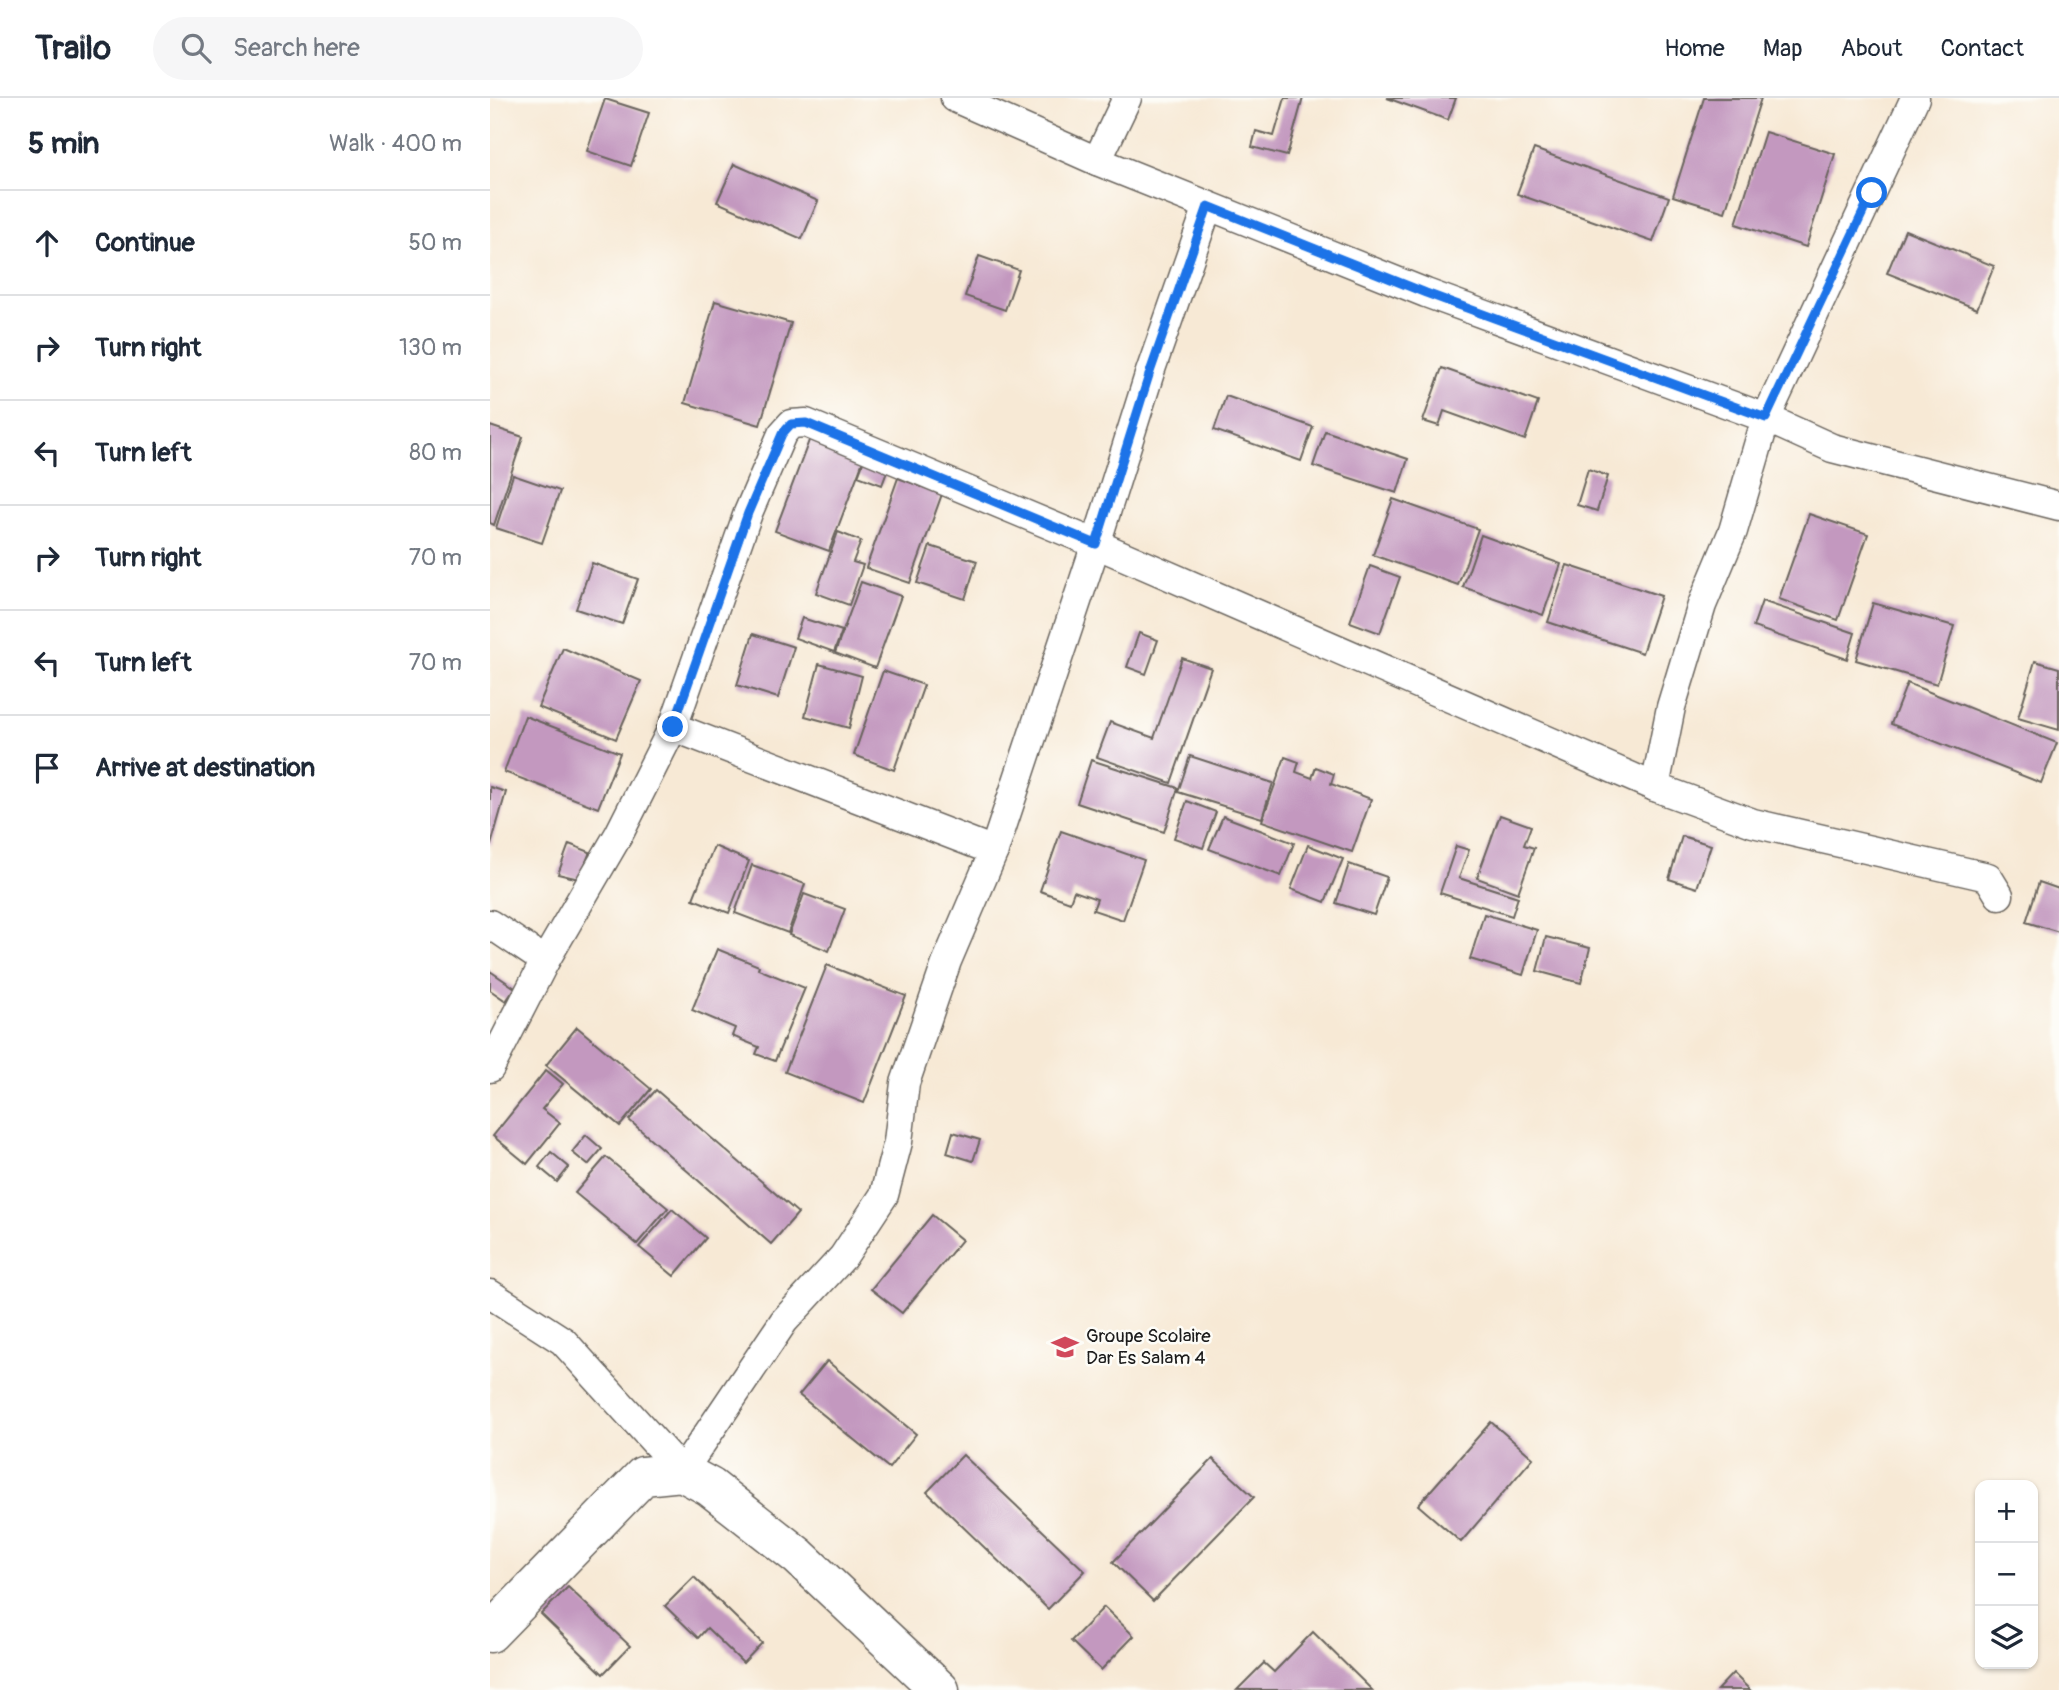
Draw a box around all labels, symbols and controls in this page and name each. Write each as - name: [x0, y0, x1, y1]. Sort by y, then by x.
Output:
- search box: [153, 17, 643, 80]
- text: Trailo: [35, 28, 111, 69]
- icon: search: [177, 29, 215, 67]
- text: Search here: [233, 32, 360, 64]
- text: Home: [1664, 34, 1725, 63]
- text: Map: [1763, 34, 1803, 63]
- text: About: [1841, 34, 1903, 63]
- text: Contact: [1941, 34, 2024, 63]
- text: 5 min: [28, 125, 99, 162]
- text: Walk · 400 m: [329, 129, 462, 158]
- route start: [1856, 177, 1887, 208]
- icon: ahead: [28, 224, 66, 262]
- text: Continue: [95, 227, 195, 259]
- text: 50 m: [408, 228, 462, 257]
- icon: right: [28, 329, 66, 367]
- text: Turn right: [95, 332, 201, 364]
- text: 130 m: [399, 333, 462, 362]
- icon: left: [28, 434, 66, 472]
- text: Turn left: [95, 437, 191, 469]
- text: 80 m: [409, 438, 462, 467]
- icon: right: [28, 539, 66, 577]
- text: Turn right: [95, 542, 201, 574]
- text: 70 m: [409, 543, 462, 572]
- icon: left: [28, 644, 66, 682]
- text: Turn left: [95, 647, 191, 679]
- text: 70 m: [409, 648, 462, 677]
- route end: [657, 711, 688, 742]
- icon: arrive: [28, 749, 66, 787]
- text: Arrive at destination: [95, 752, 315, 784]
- place label: Groupe Scolaire Dar Es Salam 4: [1086, 1324, 1211, 1370]
- school or university icon: Groupe Scolaire Dar Es Salam 4: [1050, 1332, 1080, 1362]
- map controls: [1975, 1480, 2038, 1669]
- button: +: [1975, 1480, 2038, 1543]
- button: −: [1975, 1543, 2038, 1606]
- button: layers: [1975, 1606, 2038, 1669]

